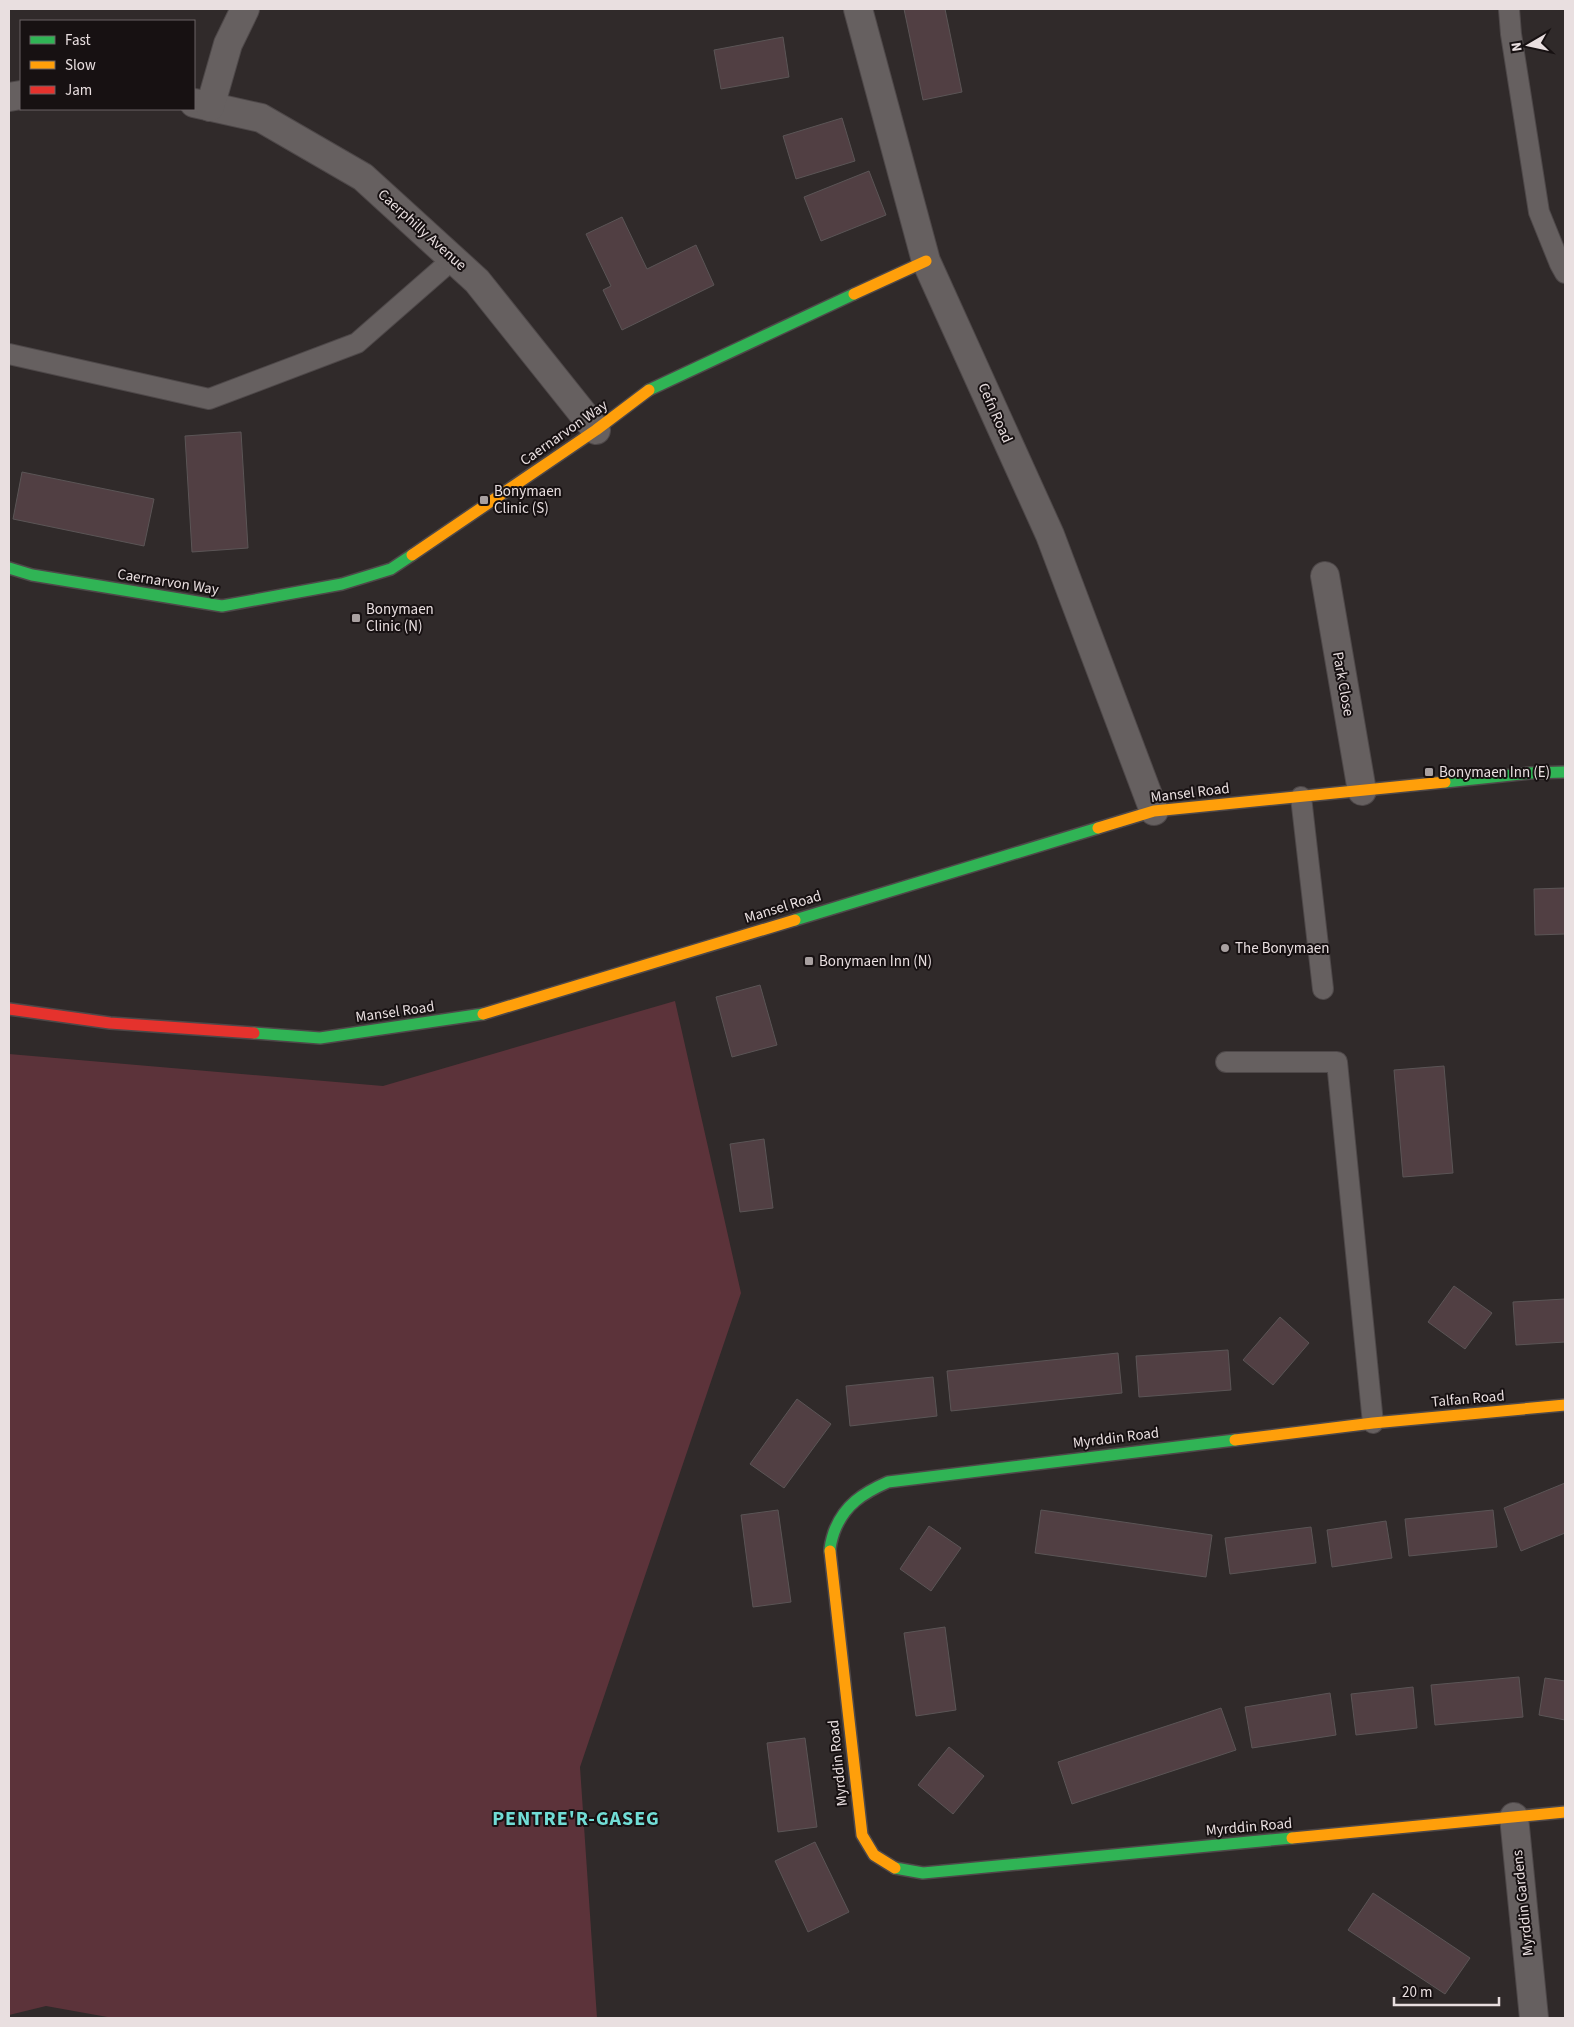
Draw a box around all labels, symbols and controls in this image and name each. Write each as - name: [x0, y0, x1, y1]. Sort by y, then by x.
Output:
- legend: [20, 20, 195, 110]
- north arrow: [1504, 20, 1554, 70]
- text: Fast: [65, 30, 91, 51]
- text: N: [1507, 41, 1528, 53]
- text: Slow: [65, 55, 96, 76]
- text: Jam: [65, 80, 92, 101]
- street label: Caerphilly Avenue: [373, 184, 471, 276]
- street label: Cefn Road: [972, 380, 1018, 446]
- street label: Caernarvon Way: [516, 395, 612, 471]
- place label: Bonymaen Clinic (S): [494, 481, 562, 519]
- marker: Bonymaen Clinic (S): [478, 494, 490, 506]
- street label: Caernarvon Way: [116, 564, 220, 600]
- place label: Bonymaen Clinic (N): [366, 599, 434, 637]
- marker: Bonymaen Clinic (N): [350, 612, 362, 624]
- street label: Park Close: [1327, 650, 1359, 718]
- place label: Bonymaen Inn (E): [1439, 762, 1550, 783]
- marker: Bonymaen Inn (E): [1423, 766, 1435, 778]
- street label: Mansel Road: [1149, 778, 1231, 808]
- street label: Mansel Road: [742, 885, 824, 929]
- place label: The Bonymaen: [1235, 938, 1329, 959]
- marker: The Bonymaen: [1219, 942, 1231, 954]
- place label: Bonymaen Inn (N): [819, 951, 932, 972]
- marker: Bonymaen Inn (N): [803, 955, 815, 967]
- street label: Mansel Road: [354, 996, 436, 1028]
- street label: Talfan Road: [1431, 1385, 1505, 1413]
- street label: Myrddin Road: [1072, 1422, 1160, 1454]
- street label: Myrddin Road: [823, 1719, 853, 1807]
- district label: PENTRE'R-GASEG: [492, 1805, 660, 1833]
- street label: Myrddin Road: [1205, 1813, 1293, 1841]
- street label: Myrddin Gardens: [1507, 1849, 1539, 1957]
- scale bar: [1394, 1974, 1499, 2006]
- text: 20 m: [1402, 1982, 1432, 2003]

